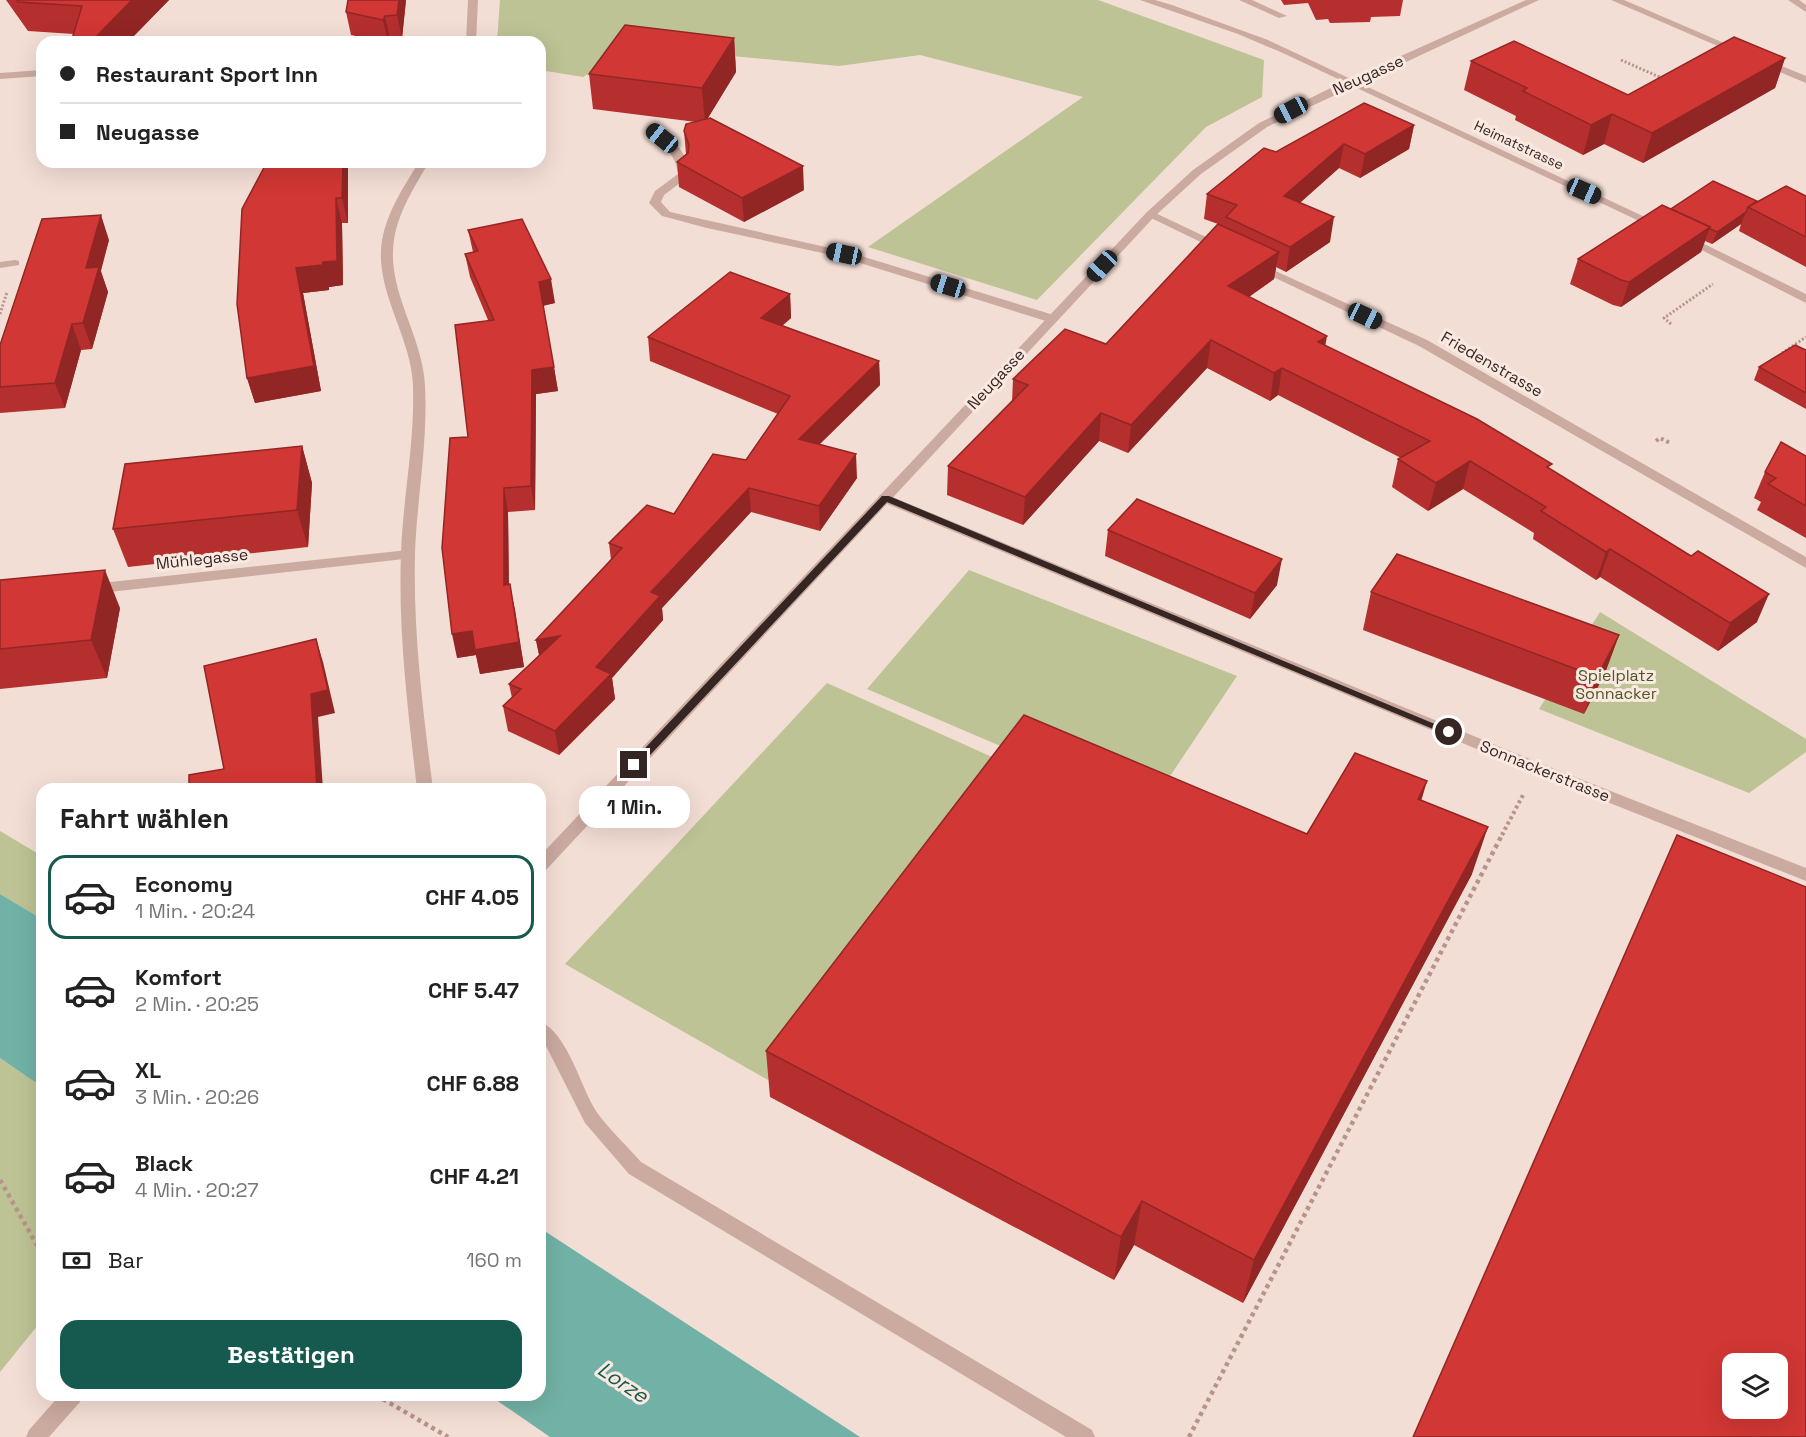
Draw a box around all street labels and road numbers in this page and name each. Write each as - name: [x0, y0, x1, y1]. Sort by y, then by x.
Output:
- street label: Neugasse: [1329, 50, 1407, 100]
- street label: Heimatstrasse: [1471, 116, 1567, 174]
- street label: Friedenstrasse: [1437, 326, 1547, 402]
- street label: Neugasse: [963, 344, 1029, 414]
- street label: Mühlegasse: [155, 544, 249, 574]
- street label: Sonnackerstrasse: [1477, 735, 1613, 807]

